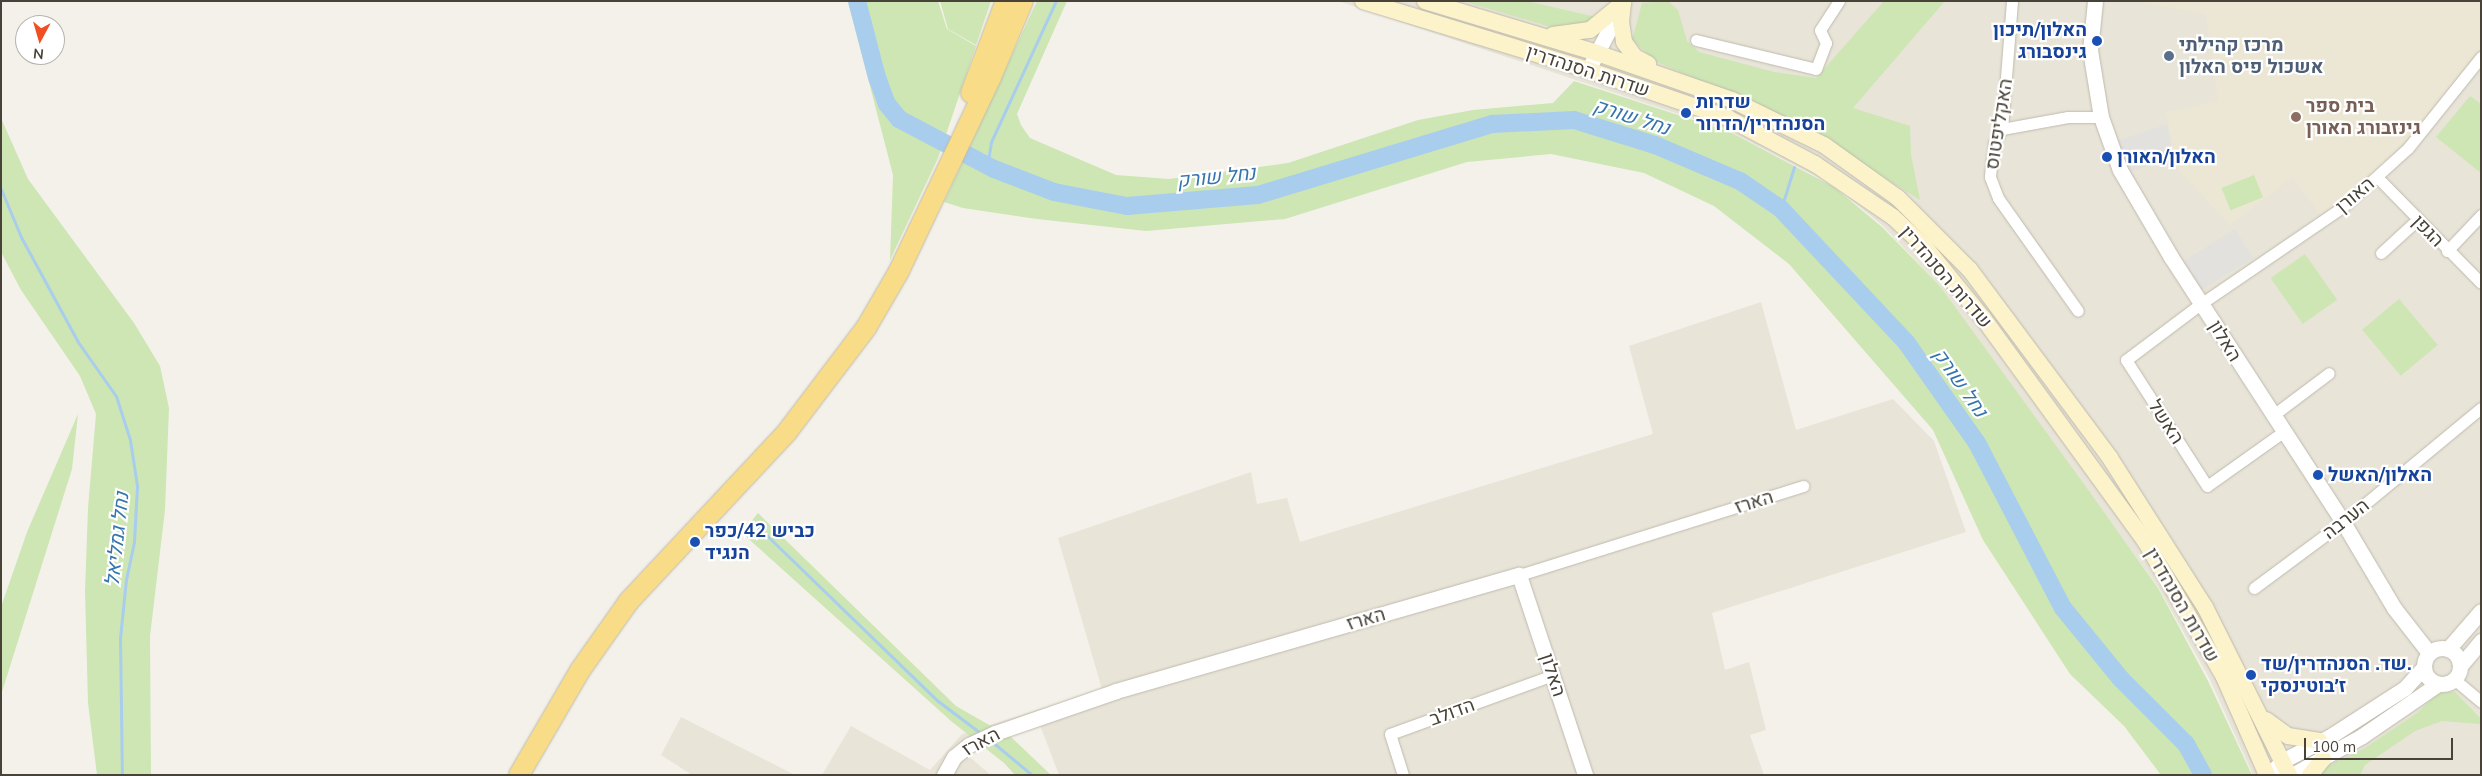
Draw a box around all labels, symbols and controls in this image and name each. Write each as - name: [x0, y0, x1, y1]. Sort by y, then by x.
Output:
- north arrow: [15, 15, 65, 65]
- place label: האלון/תיכון גינסבורג: [1993, 19, 2087, 63]
- place label: מרכז קהילתי אשכול פיס האלון: [2179, 34, 2323, 78]
- marker: האלון/תיכון גינסבורג: [2091, 35, 2103, 47]
- street label: שדרות הסנהדרין: [1523, 40, 1653, 102]
- text: N: [32, 44, 45, 63]
- marker: מרכז קהילתי אשכול פיס האלון: [2163, 50, 2175, 62]
- street label: האקליפטוס: [1981, 77, 2017, 171]
- place label: שדרות הסנהדרין/הדרור: [1696, 91, 1825, 135]
- water label: נחל שורק: [1591, 92, 1673, 140]
- place label: בית ספר גינזבורג האורן: [2306, 95, 2421, 139]
- marker: שדרות הסנהדרין/הדרור: [1680, 107, 1692, 119]
- marker: בית ספר גינזבורג האורן: [2290, 111, 2302, 123]
- place label: האלון/האורן: [2117, 146, 2216, 168]
- marker: האלון/האורן: [2101, 151, 2113, 163]
- water label: נחל שורק: [1176, 160, 1256, 192]
- street label: האורן: [2331, 172, 2379, 218]
- street label: הגפן: [2407, 210, 2449, 252]
- street label: שדרות הסנהדרין: [1895, 221, 1997, 333]
- street label: האלון: [2204, 316, 2246, 366]
- water label: נחל שורק: [1929, 343, 1993, 421]
- street label: האשל: [2143, 396, 2189, 448]
- place label: האלון/האשל: [2328, 464, 2432, 486]
- marker: האלון/האשל: [2312, 469, 2324, 481]
- street label: הארז: [1732, 485, 1776, 519]
- water label: נחל גמליאל: [99, 491, 133, 587]
- street label: הערבה: [2318, 494, 2374, 544]
- place label: כביש 42/כפר הנגיד: [705, 520, 815, 564]
- marker: כביש 42/כפר הנגיד: [689, 536, 701, 548]
- street label: שדרות הסנהדרין: [2140, 544, 2224, 666]
- street label: הארז: [1344, 603, 1388, 635]
- street label: האלון: [1535, 650, 1571, 700]
- place label: שד. הסנהדרין/שד. ז׳בוטינסקי: [2261, 653, 2412, 697]
- marker: שד. הסנהדרין/שד. ז׳בוטינסקי: [2245, 669, 2257, 681]
- street label: הדולב: [1426, 693, 1478, 731]
- street label: הארז: [958, 723, 1004, 761]
- scale bar: [2307, 728, 2456, 760]
- text: 100 m: [2312, 737, 2356, 756]

